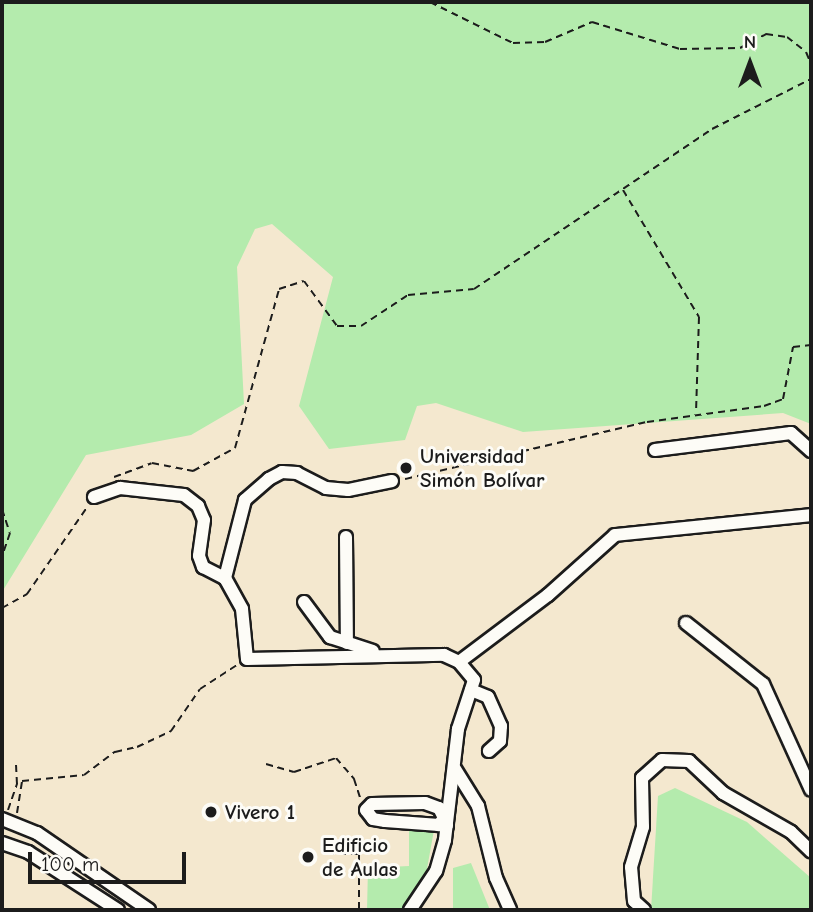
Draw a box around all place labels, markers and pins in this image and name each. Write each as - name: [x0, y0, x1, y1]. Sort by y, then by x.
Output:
- place label: Universidad Simón Bolívar: [420, 443, 545, 493]
- marker: Universidad Simón Bolívar: [398, 460, 414, 476]
- place label: Vivero 1: [225, 799, 295, 825]
- marker: Vivero 1: [203, 804, 219, 820]
- place label: Edificio de Aulas: [322, 832, 398, 882]
- marker: Edificio de Aulas: [300, 849, 316, 865]

